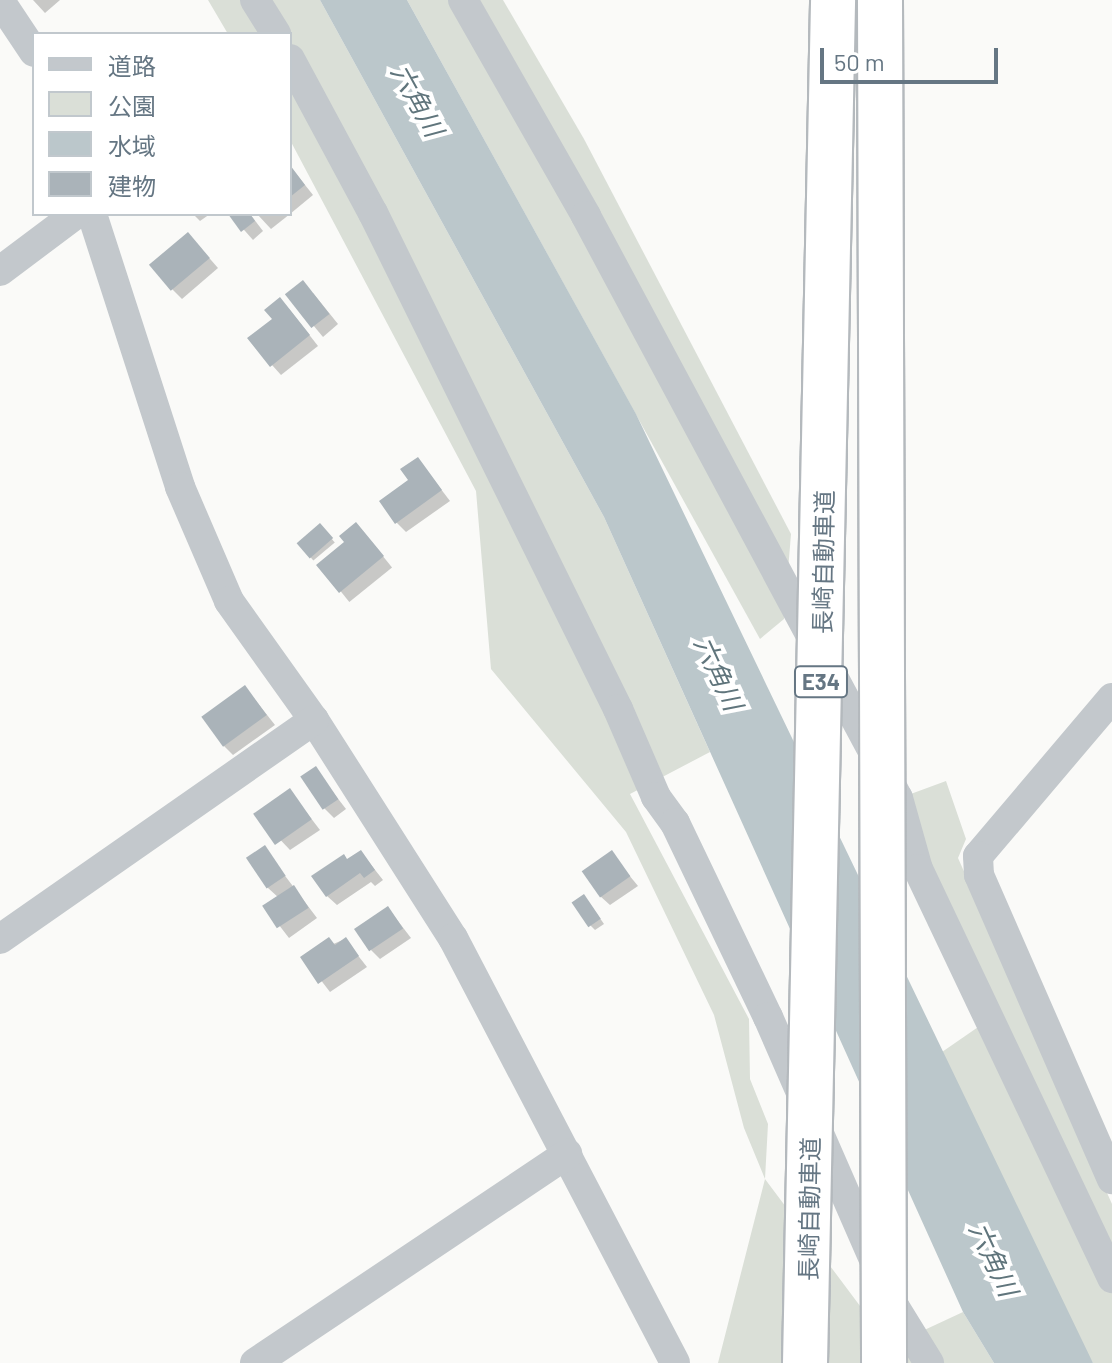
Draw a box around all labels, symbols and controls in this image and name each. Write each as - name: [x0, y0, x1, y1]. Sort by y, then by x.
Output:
- legend: [32, 32, 292, 216]
- scale bar: [824, 32, 1002, 82]
- text: 50 m: [834, 47, 885, 76]
- text: 道路: [108, 51, 156, 80]
- water label: 六角川: [385, 58, 451, 142]
- text: 公園: [108, 91, 156, 120]
- text: 水域: [108, 131, 156, 160]
- text: 建物: [108, 171, 156, 200]
- street label: 長崎自動車道: [807, 490, 839, 634]
- water label: 六角川: [688, 631, 750, 715]
- road number: E34: [793, 664, 849, 700]
- street label: 長崎自動車道: [793, 1137, 825, 1281]
- water label: 六角川: [963, 1217, 1025, 1301]

